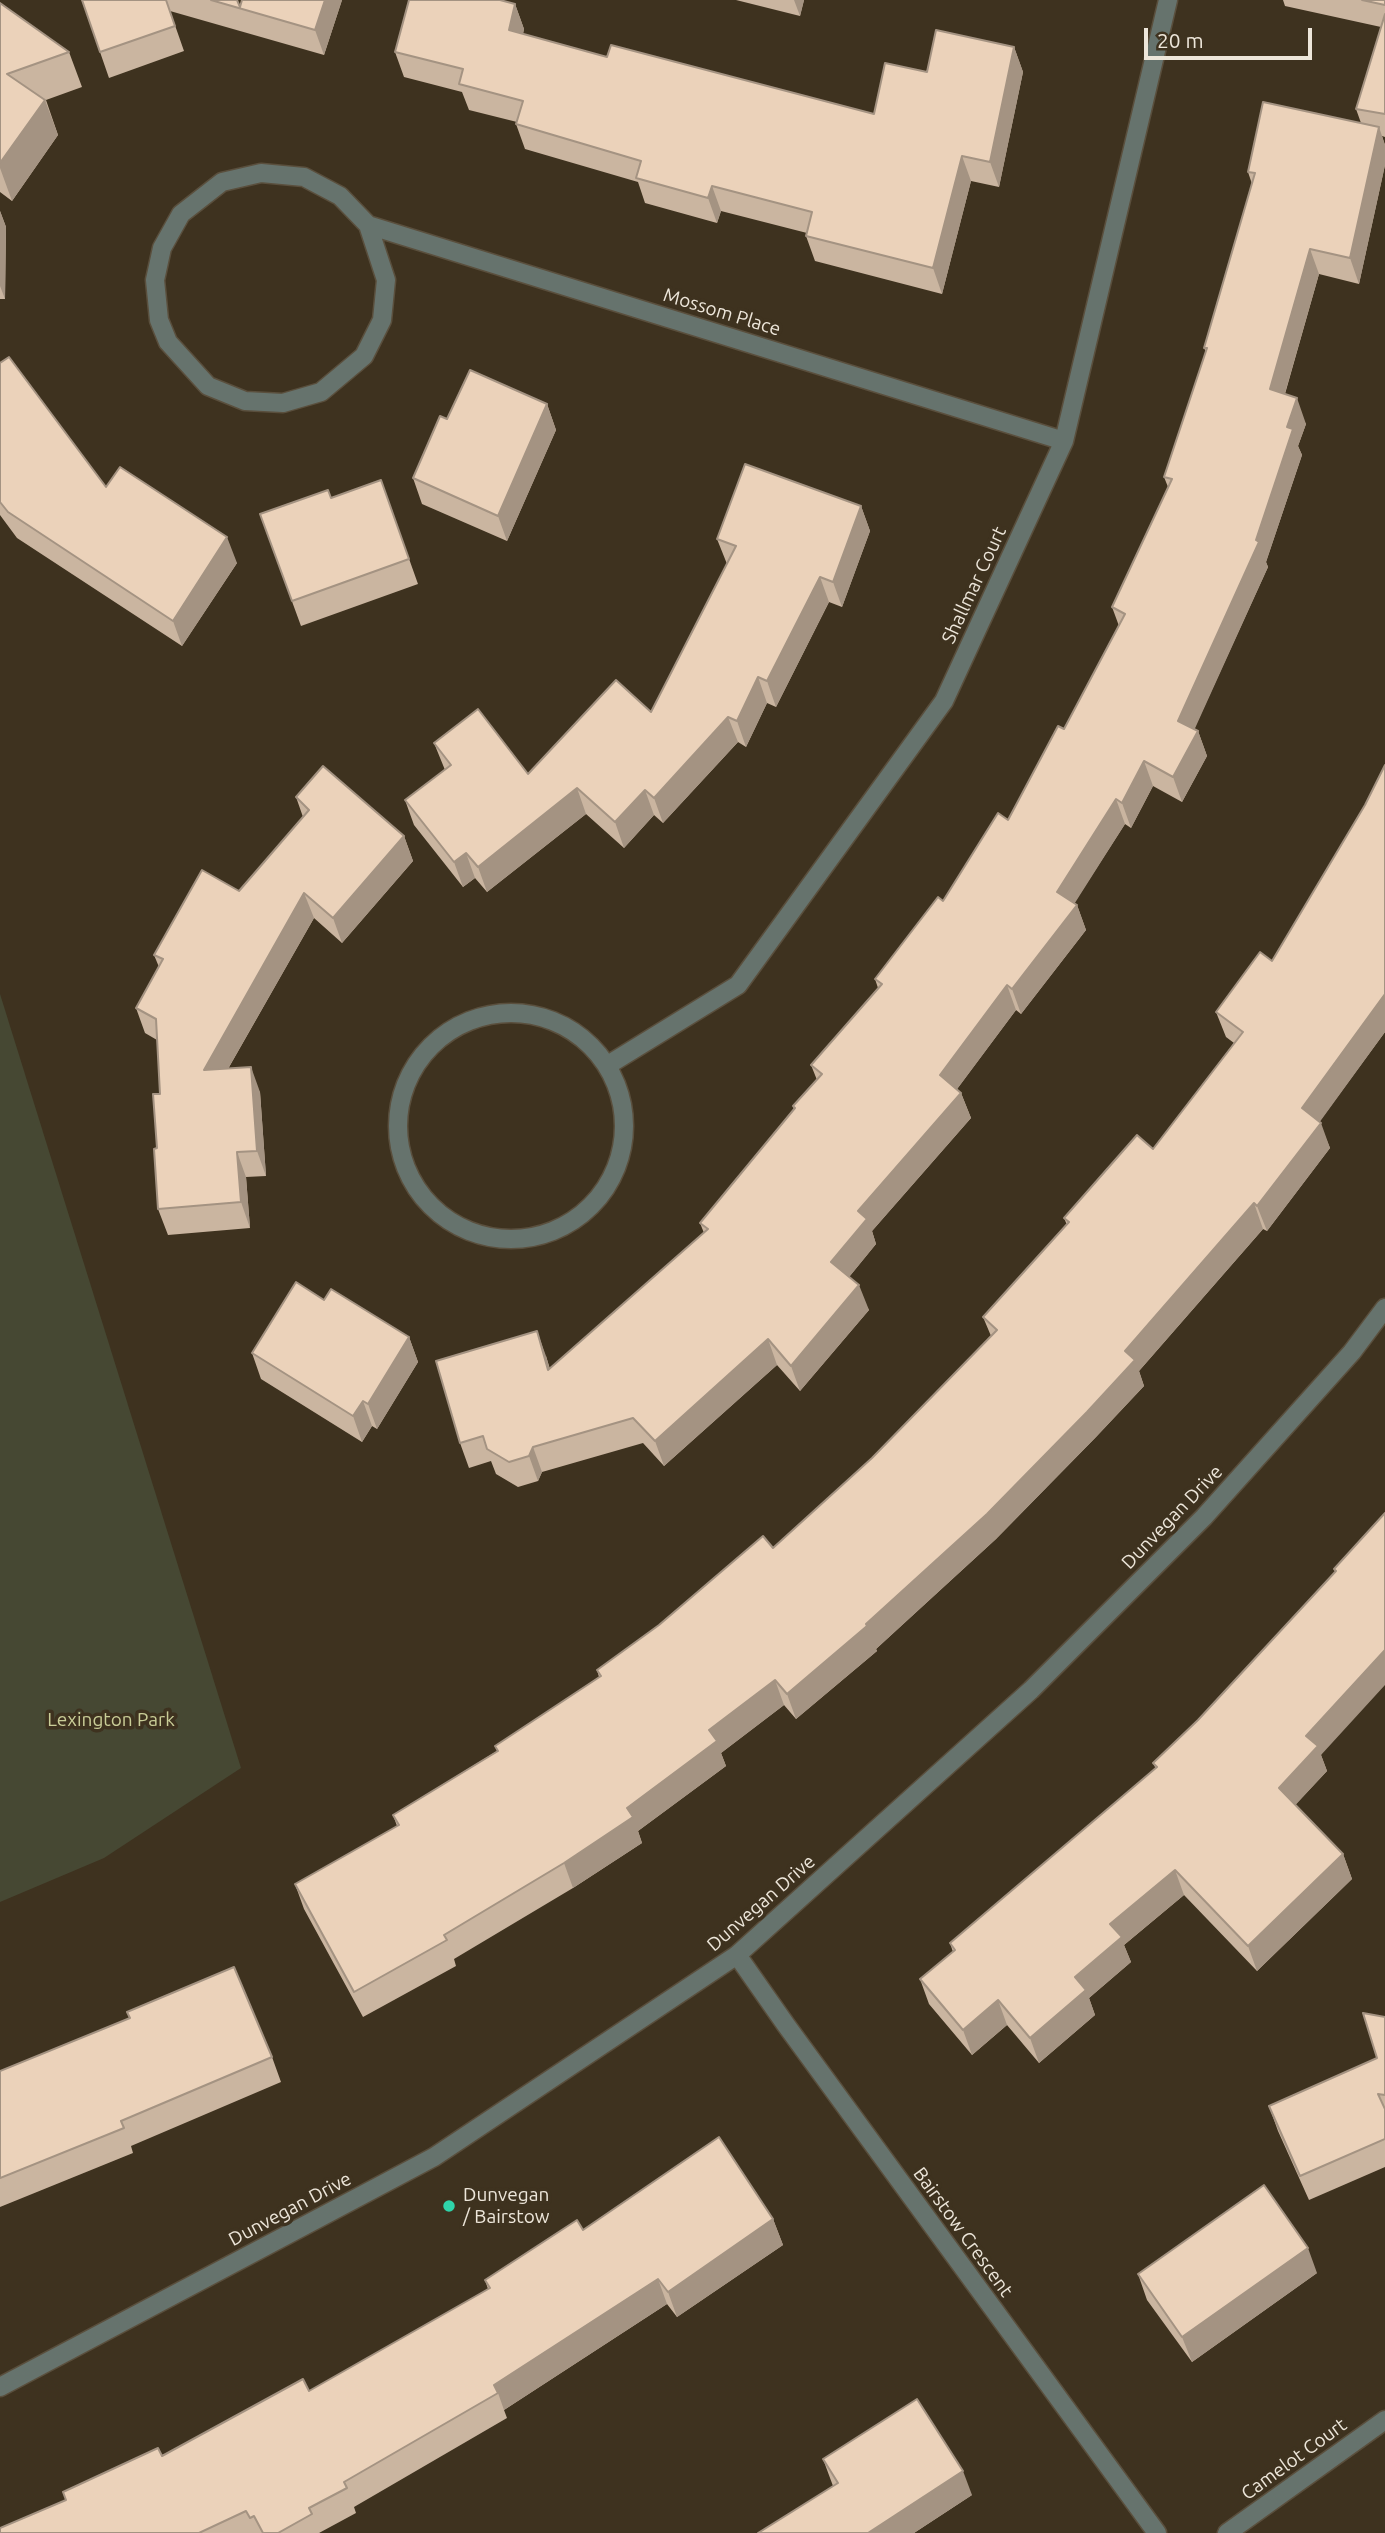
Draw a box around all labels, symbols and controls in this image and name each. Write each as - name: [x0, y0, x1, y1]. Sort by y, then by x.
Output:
- scale bar: [1147, 14, 1315, 58]
- text: 20 m: [1157, 28, 1204, 52]
- street label: Mossom Place: [661, 283, 783, 341]
- street label: Shallmar Court: [937, 523, 1011, 647]
- street label: Dunvegan Drive: [1117, 1460, 1227, 1574]
- park label: Lexington Park: [47, 1709, 175, 1731]
- street label: Dunvegan Drive: [702, 1850, 820, 1956]
- street label: Bairstow Crescent: [908, 2163, 1018, 2301]
- street label: Dunvegan Drive: [225, 2167, 355, 2251]
- place label: Dunvegan / Bairstow: [463, 2184, 550, 2228]
- marker: Dunvegan / Bairstow: [441, 2198, 457, 2214]
- street label: Camelot Court: [1237, 2413, 1351, 2505]

